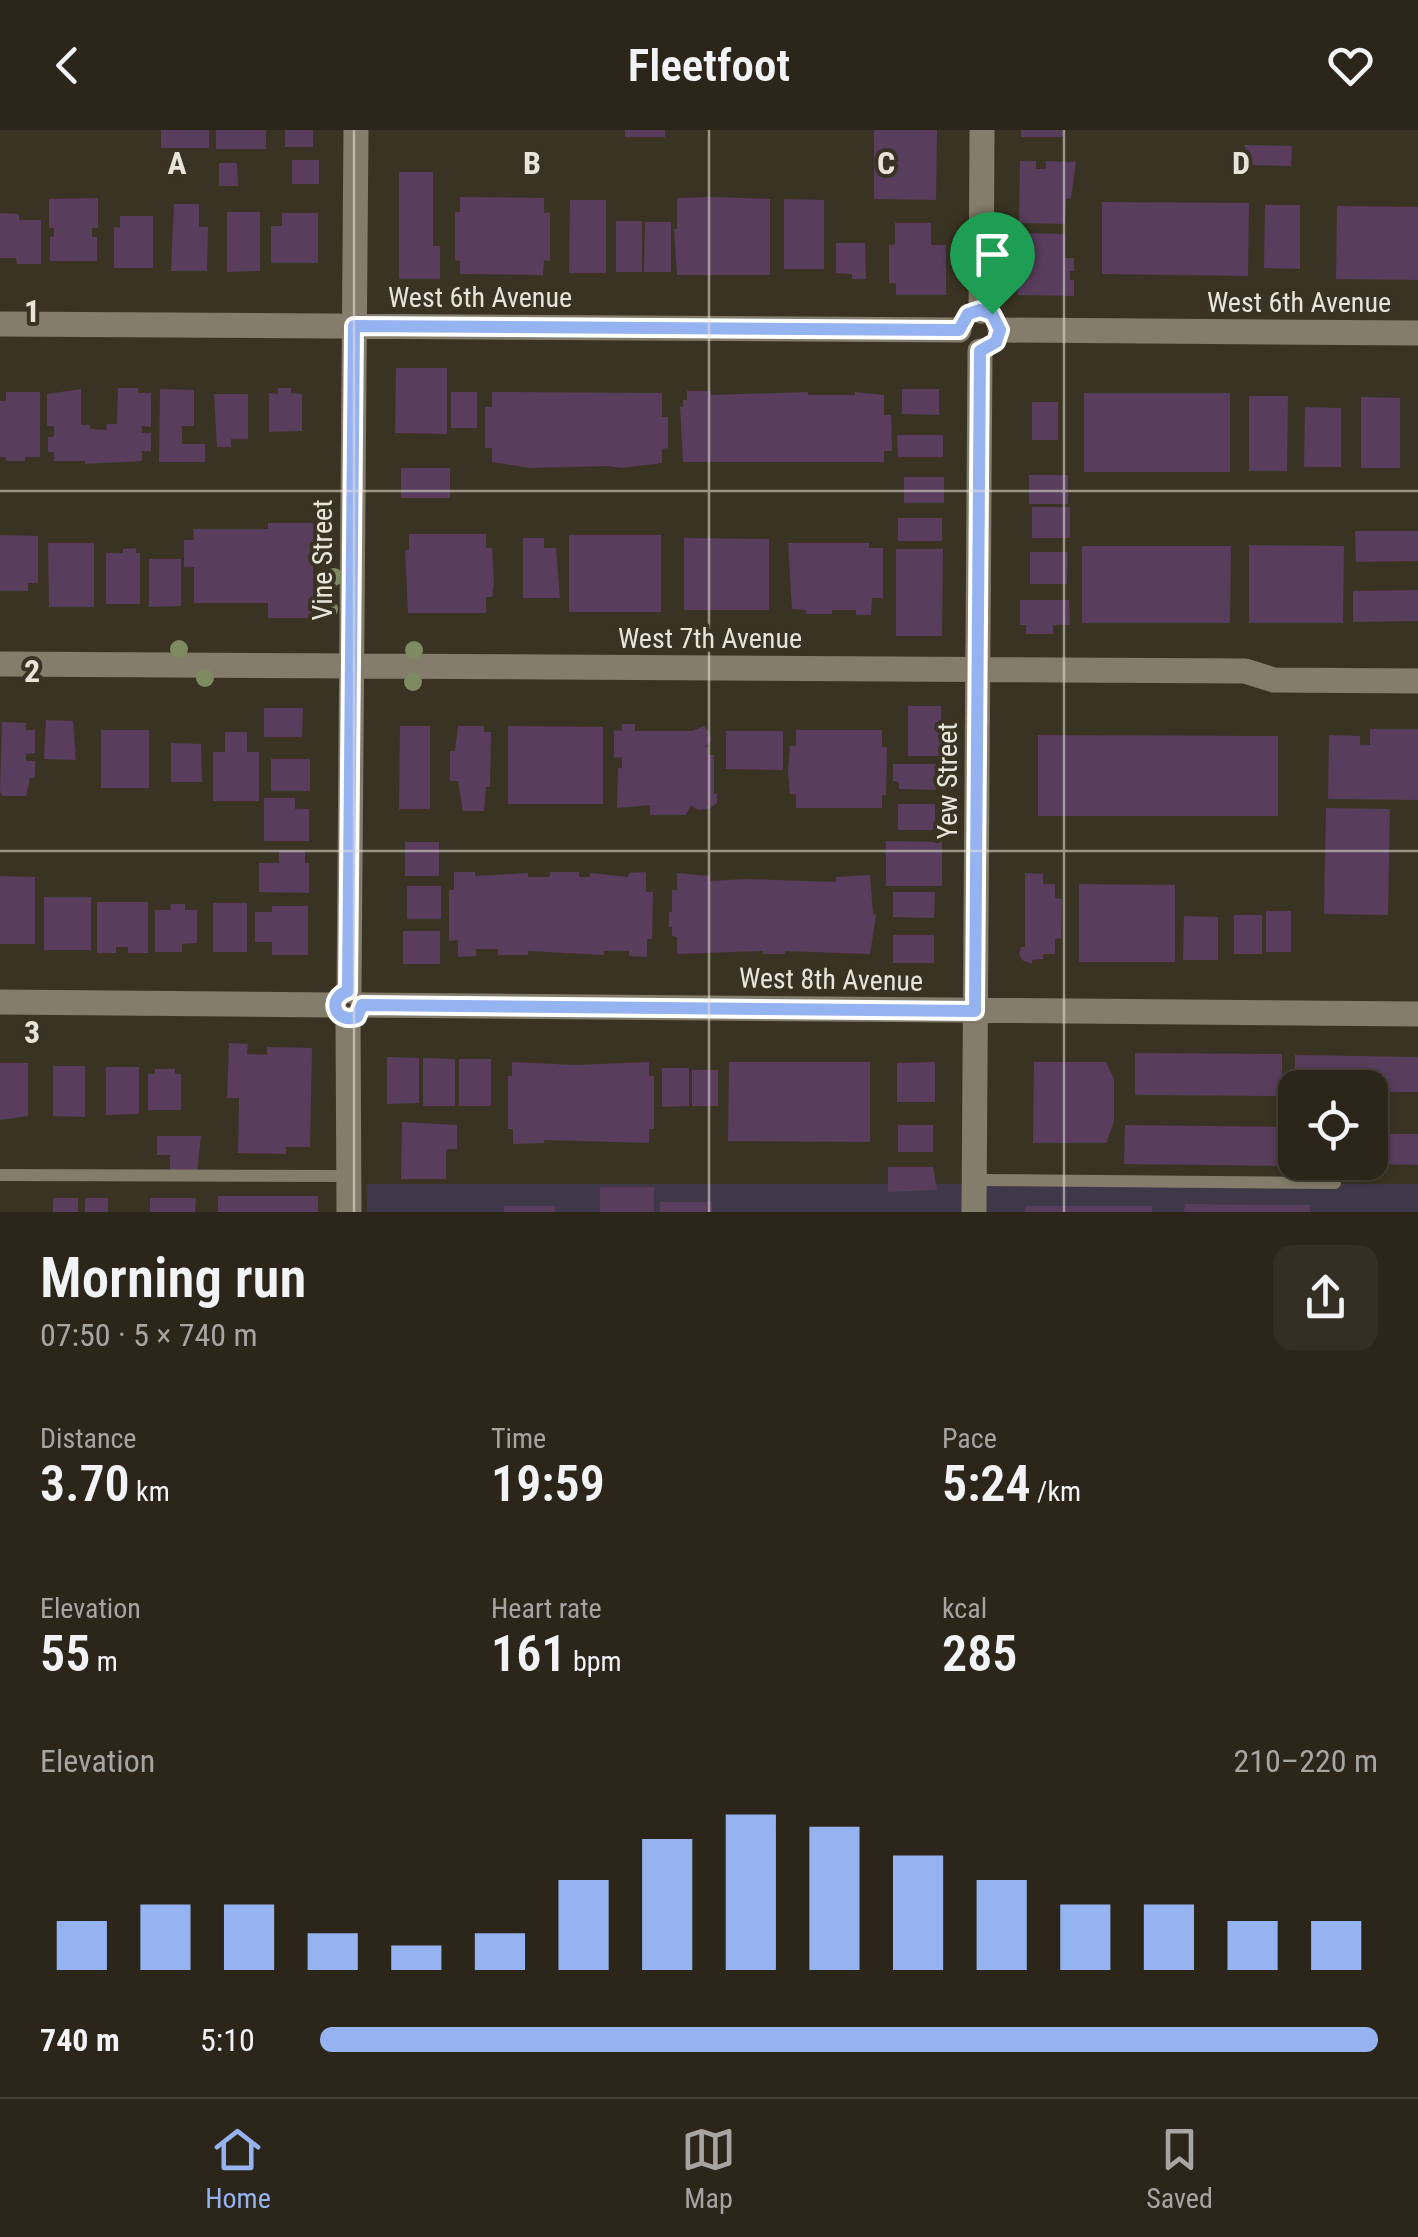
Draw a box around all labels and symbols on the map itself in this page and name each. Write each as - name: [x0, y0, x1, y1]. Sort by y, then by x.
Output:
- text: A: [167, 144, 187, 182]
- text: B: [523, 144, 541, 182]
- text: C: [877, 144, 895, 182]
- text: D: [1232, 144, 1250, 182]
- pin: [950, 212, 1035, 315]
- street label: West 6th Avenue: [388, 281, 572, 314]
- street label: West 6th Avenue: [1207, 286, 1391, 319]
- text: 1: [24, 292, 40, 330]
- street label: Vine Street: [306, 500, 339, 620]
- street label: West 7th Avenue: [618, 622, 802, 655]
- text: 2: [24, 652, 40, 690]
- street label: Yew Street: [931, 722, 964, 840]
- street label: West 8th Avenue: [739, 961, 923, 998]
- text: 3: [24, 1013, 40, 1051]

